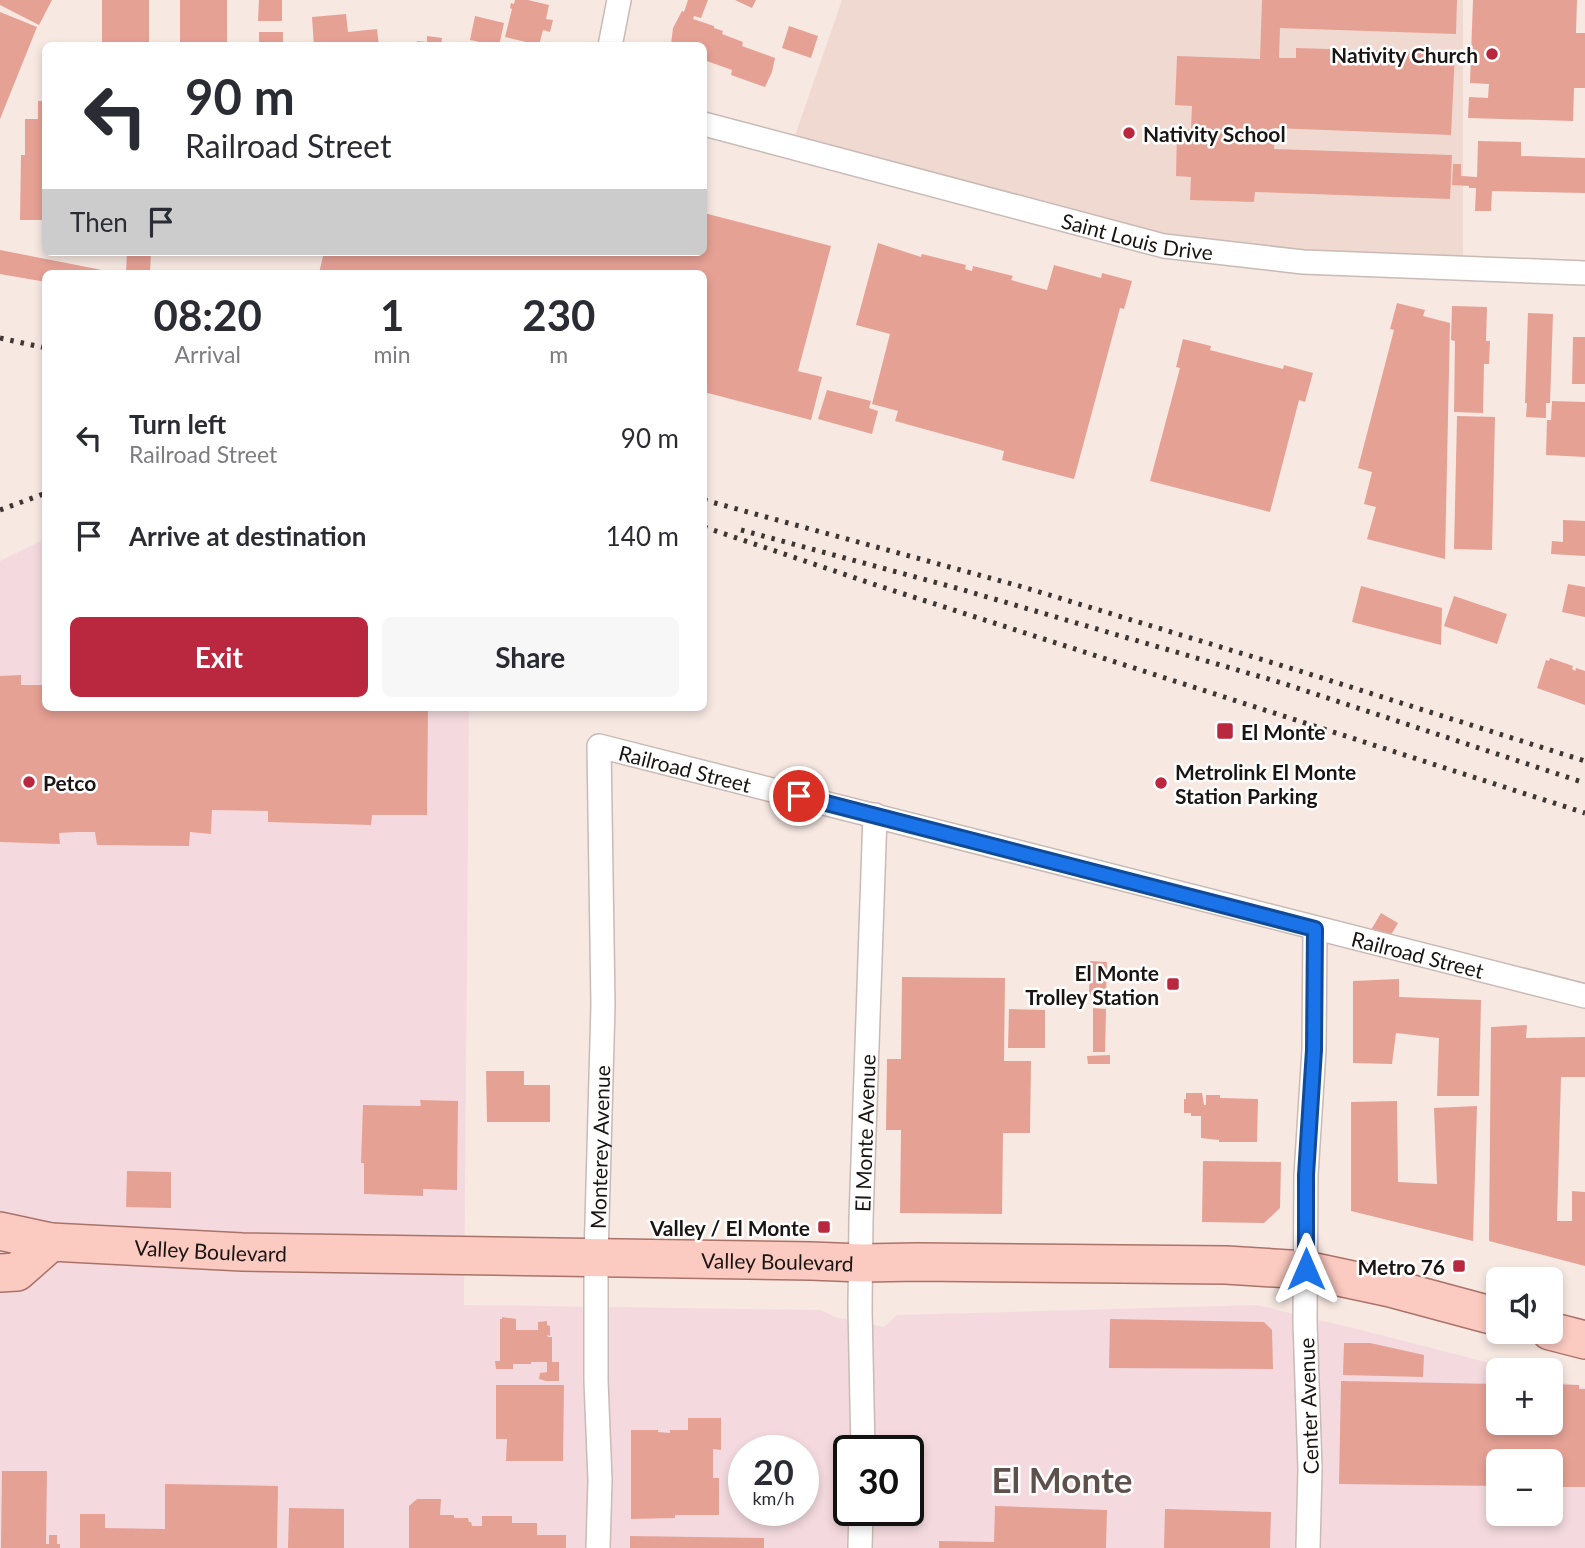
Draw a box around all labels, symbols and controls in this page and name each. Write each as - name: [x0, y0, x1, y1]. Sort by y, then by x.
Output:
- place label: Nativity Church: [1331, 42, 1478, 67]
- marker: Nativity Church: [1484, 46, 1500, 62]
- text: 90 m: [185, 67, 295, 125]
- icon: left: [70, 70, 161, 161]
- place label: Nativity School: [1143, 121, 1286, 146]
- marker: Nativity School: [1121, 125, 1137, 141]
- text: Railroad Street: [185, 126, 391, 165]
- icon: arrive: [142, 203, 180, 241]
- text: Then: [70, 206, 128, 238]
- street label: Saint Louis Drive: [1059, 207, 1214, 264]
- text: 08:20: [154, 290, 262, 340]
- text: 1: [380, 290, 404, 340]
- text: 230: [522, 290, 595, 340]
- text: Arrival: [175, 340, 241, 368]
- text: min: [373, 340, 411, 368]
- text: m: [549, 340, 568, 368]
- text: Turn left: [129, 408, 226, 440]
- icon: left: [70, 419, 108, 457]
- text: 90 m: [621, 422, 679, 454]
- text: Railroad Street: [129, 440, 277, 468]
- icon: arrive: [70, 517, 108, 555]
- text: Arrive at destination: [129, 520, 366, 552]
- text: 140 m: [606, 520, 679, 552]
- button: Exit: [70, 617, 368, 697]
- button: Share: [382, 617, 679, 697]
- place label: El Monte: [1241, 719, 1326, 744]
- marker: El Monte: [1215, 721, 1235, 741]
- street label: Railroad Street: [616, 739, 754, 797]
- place label: Metrolink El Monte Station Parking: [1175, 759, 1356, 808]
- pin: [769, 766, 829, 826]
- place label: Petco: [43, 770, 96, 795]
- marker: Petco: [21, 774, 37, 790]
- marker: Metrolink El Monte Station Parking: [1153, 775, 1169, 791]
- icon: arrive: [780, 777, 818, 815]
- street label: Railroad Street: [1349, 925, 1487, 983]
- place label: El Monte Trolley Station: [1025, 960, 1159, 1009]
- marker: El Monte Trolley Station: [1165, 976, 1181, 992]
- street label: El Monte Avenue: [849, 1054, 879, 1212]
- street label: Monterey Avenue: [584, 1065, 614, 1229]
- place label: Valley / El Monte: [649, 1215, 810, 1240]
- marker: Valley / El Monte: [816, 1219, 832, 1235]
- position arrow: [1269, 1232, 1343, 1306]
- street label: Valley Boulevard: [134, 1234, 287, 1265]
- street label: Valley Boulevard: [701, 1247, 854, 1275]
- place label: Metro 76: [1358, 1254, 1445, 1279]
- marker: Metro 76: [1451, 1258, 1467, 1274]
- map controls: [1486, 1267, 1563, 1526]
- button: sound: [1486, 1267, 1563, 1344]
- street label: Center Avenue: [1293, 1337, 1323, 1475]
- button: +: [1486, 1358, 1563, 1435]
- speed limit sign: 30: [833, 1435, 924, 1526]
- button: −: [1486, 1449, 1563, 1526]
- text: 20: [753, 1450, 794, 1492]
- district label: El Monte: [992, 1458, 1132, 1500]
- text: km/h: [752, 1487, 795, 1509]

